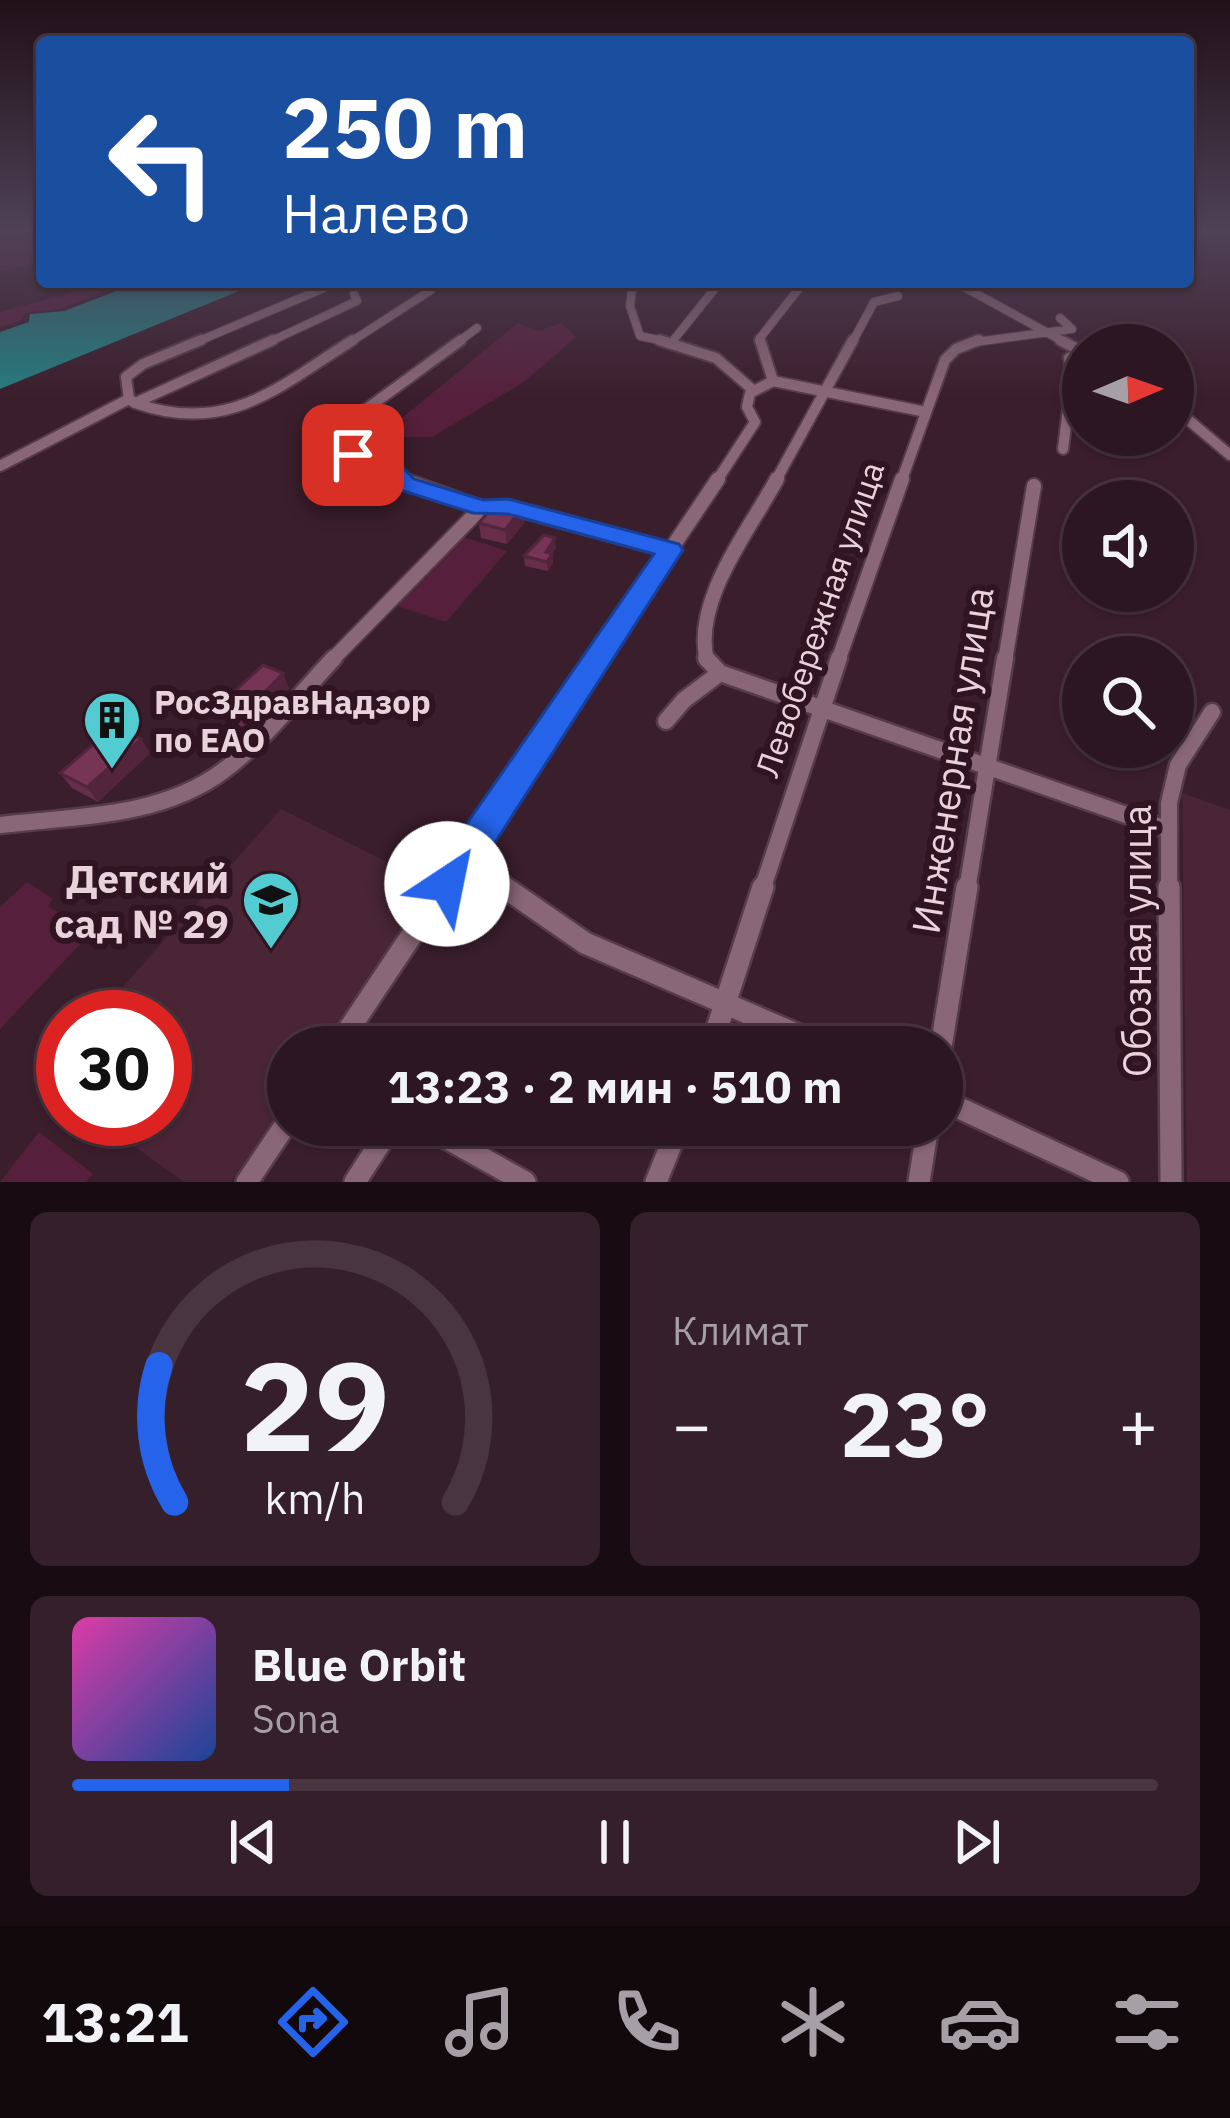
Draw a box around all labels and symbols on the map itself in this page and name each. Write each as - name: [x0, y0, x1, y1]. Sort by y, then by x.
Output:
- north arrow: [1062, 324, 1194, 456]
- pin: [302, 404, 404, 506]
- street label: Левобережная улица: [745, 456, 893, 782]
- street label: Инженерная улица: [899, 583, 1005, 937]
- place label: РосЗдравНадзор по ЕАО: [154, 680, 431, 761]
- building icon: РосЗдравНадзор по ЕАО: [81, 689, 143, 771]
- street label: Обозная улица: [1111, 805, 1162, 1077]
- position arrow: [384, 821, 510, 947]
- place label: Детский сад № 29: [54, 853, 229, 949]
- school or university icon: Детский сад № 29: [240, 869, 302, 951]
- speed limit sign: 30: [36, 990, 192, 1146]

